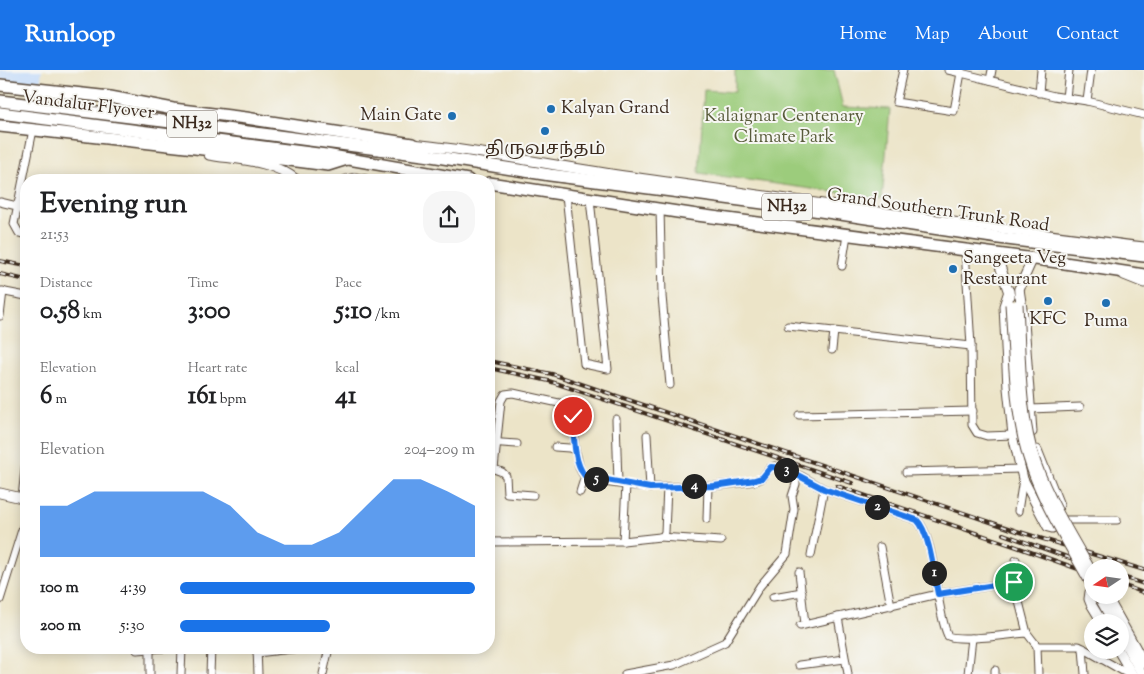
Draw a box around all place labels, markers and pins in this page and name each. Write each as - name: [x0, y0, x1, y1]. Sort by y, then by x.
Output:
- place label: Kalyan Grand: [561, 96, 669, 122]
- place label: Main Gate: [360, 103, 442, 129]
- marker: Kalyan Grand: [545, 103, 557, 115]
- marker: Main Gate: [446, 110, 458, 122]
- marker: திருவசந்தம்: [539, 125, 551, 137]
- place label: திருவசந்தம்: [485, 137, 605, 163]
- place label: Sangeeta Veg Restaurant: [963, 246, 1066, 293]
- marker: Sangeeta Veg Restaurant: [947, 263, 959, 275]
- marker: KFC: [1042, 295, 1054, 307]
- marker: Puma: [1100, 297, 1112, 309]
- place label: KFC: [1029, 307, 1067, 333]
- place label: Puma: [1084, 309, 1128, 335]
- pin: [552, 395, 594, 437]
- pin: 3: [774, 458, 798, 482]
- pin: 5: [584, 466, 608, 492]
- pin: 4: [682, 474, 706, 498]
- pin: 2: [864, 494, 890, 520]
- pin: 1: [922, 560, 946, 586]
- pin: [993, 561, 1035, 603]

